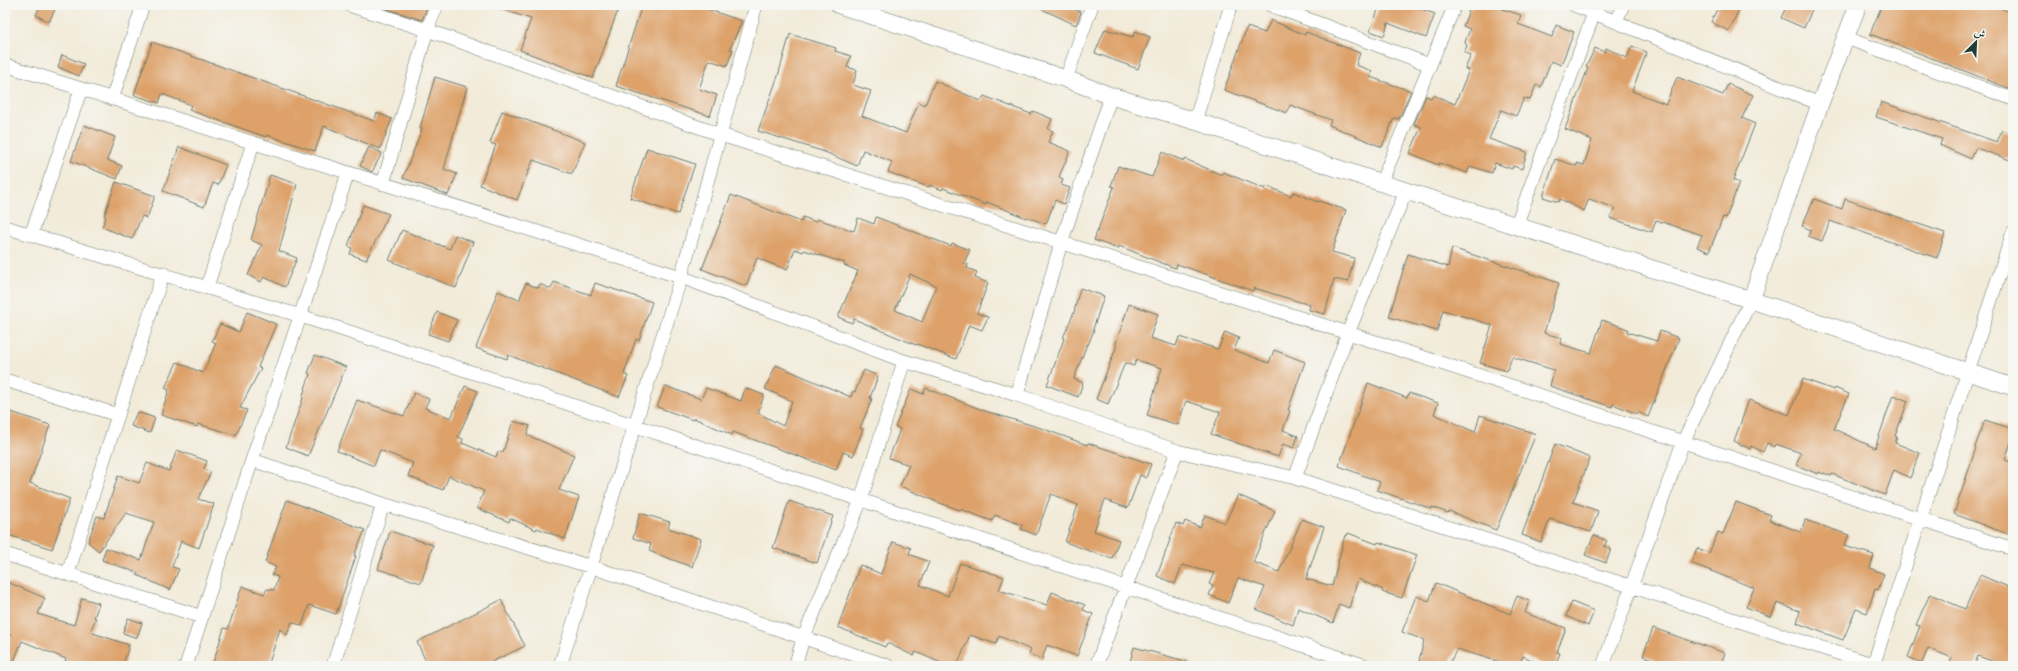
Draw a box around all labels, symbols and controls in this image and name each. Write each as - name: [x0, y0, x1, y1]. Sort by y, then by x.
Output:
- north arrow: [1956, 22, 1996, 62]
- text: ش: [1972, 25, 1988, 42]

